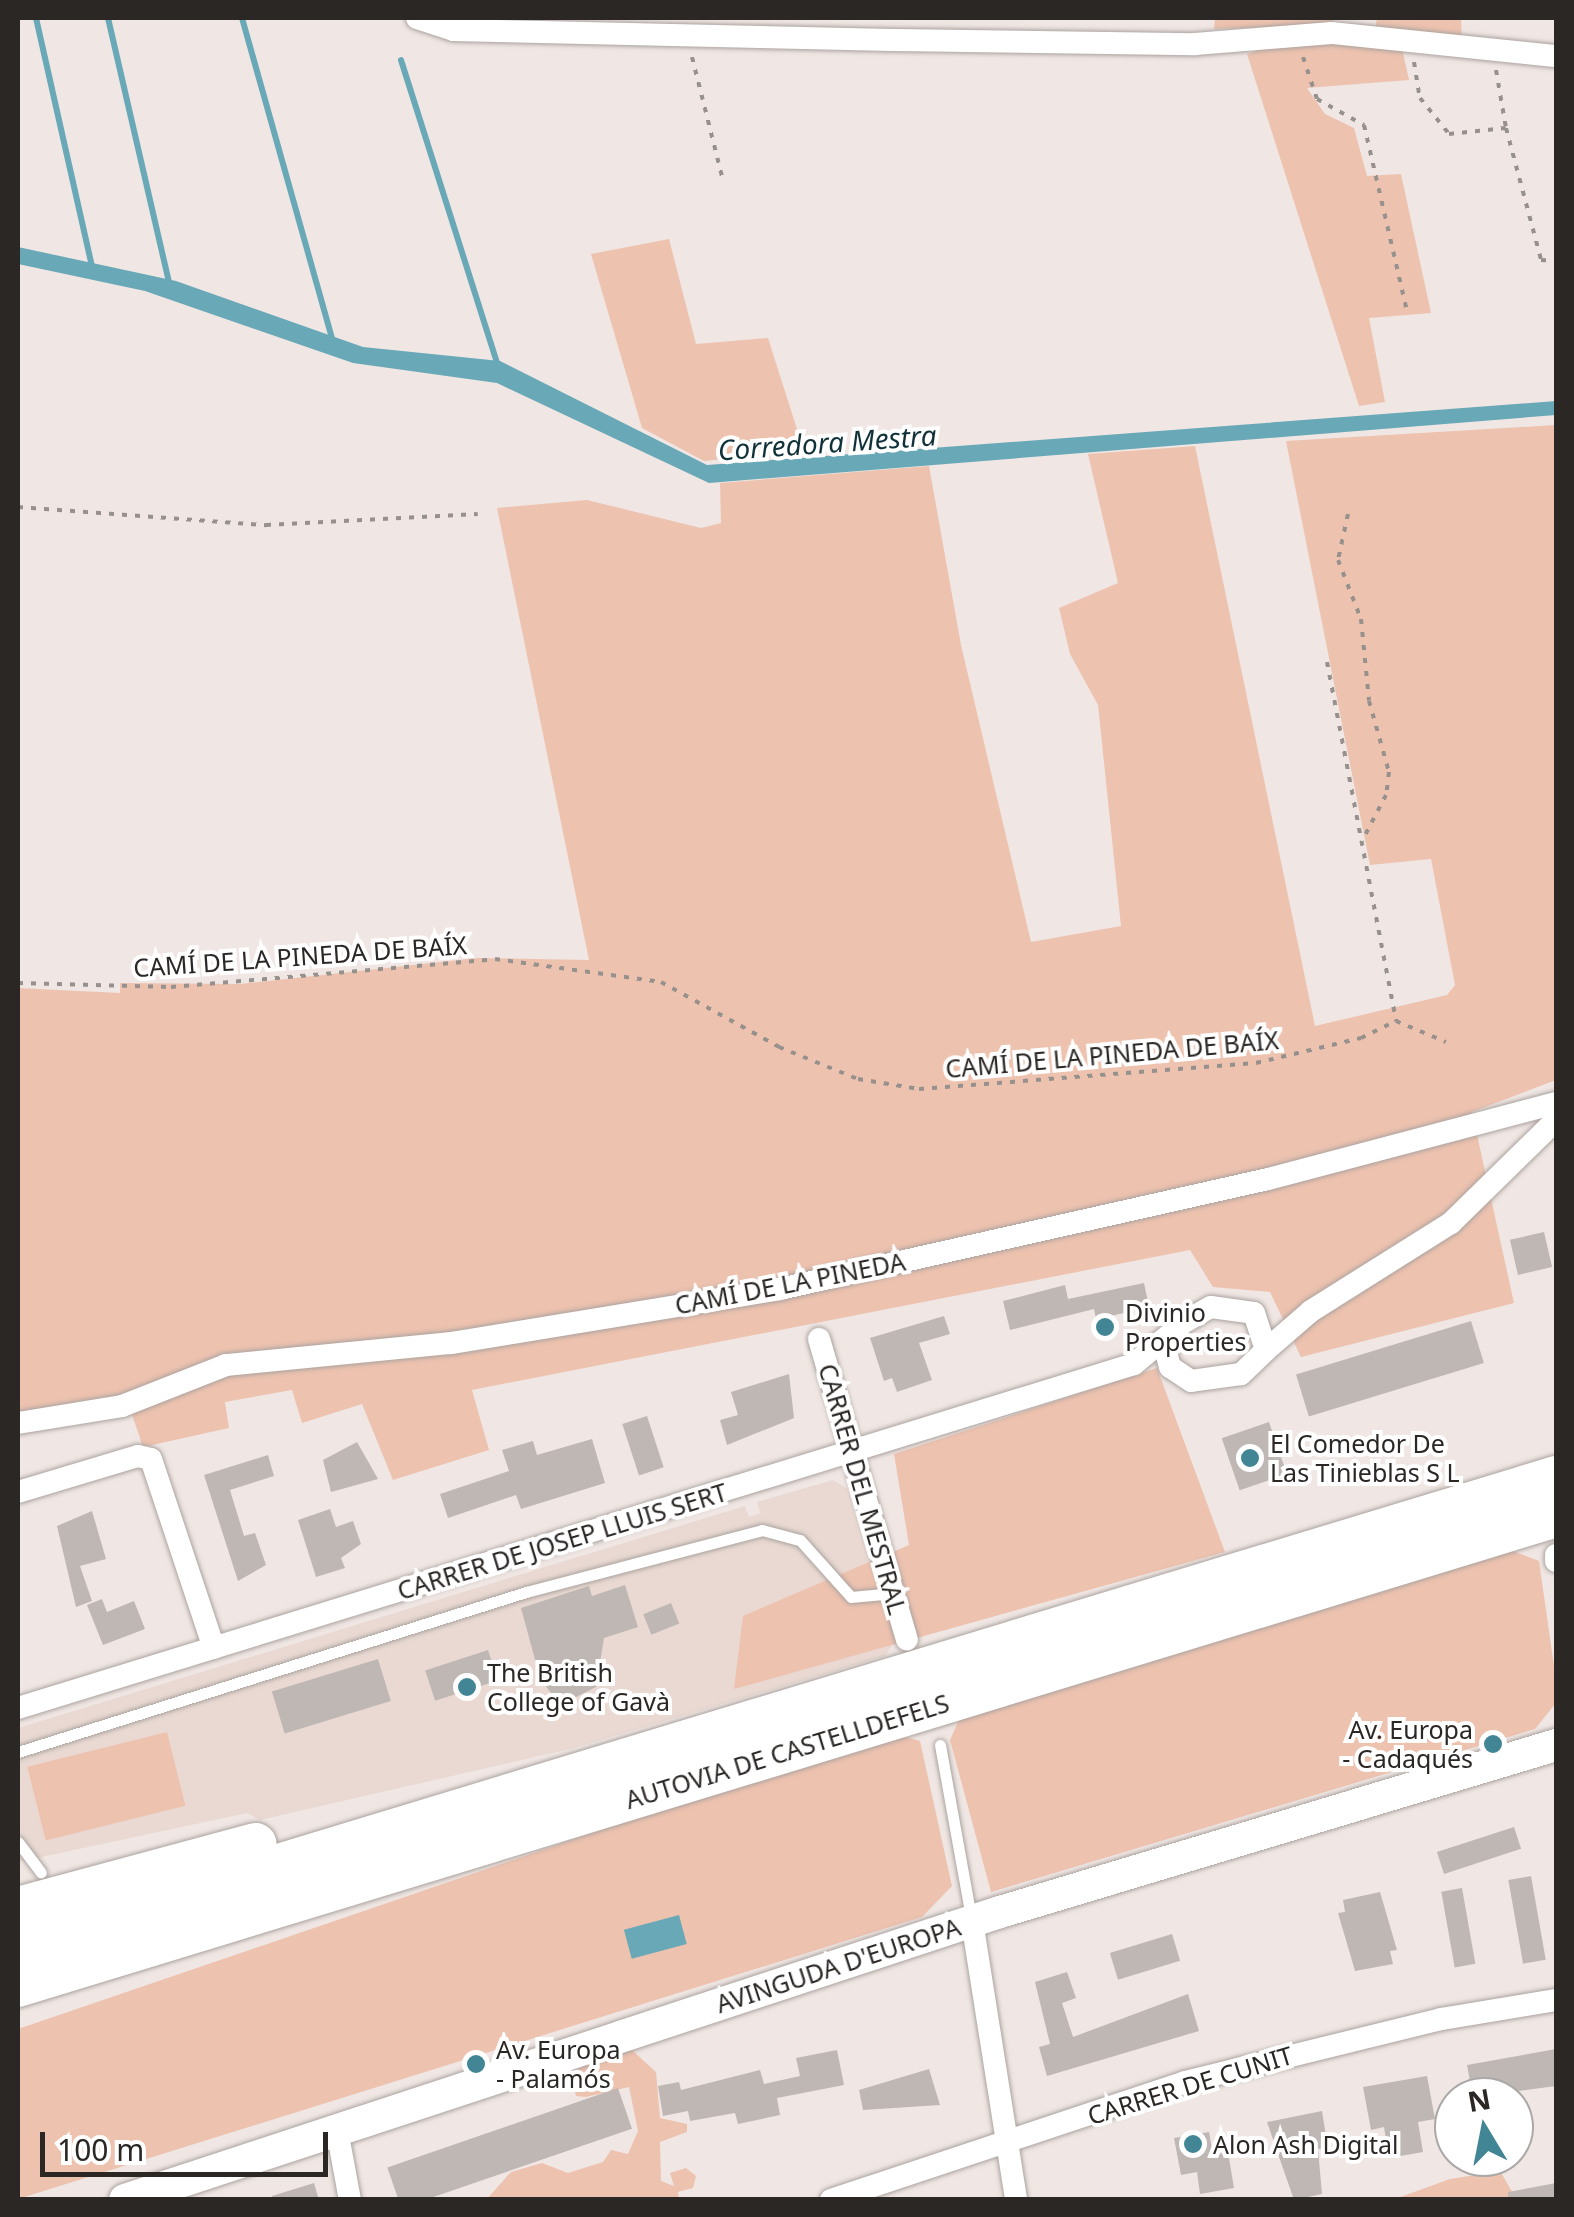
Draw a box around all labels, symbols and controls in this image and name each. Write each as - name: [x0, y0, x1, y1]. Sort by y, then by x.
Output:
- water label: Corredora Mestra: [717, 418, 937, 466]
- street label: CAMÍ DE LA PINEDA DE BAÍX: [132, 929, 468, 983]
- street label: CAMÍ DE LA PINEDA DE BAÍX: [944, 1024, 1280, 1084]
- street label: CAMÍ DE LA PINEDA: [672, 1246, 908, 1320]
- place label: Divinio Properties: [1125, 1298, 1246, 1357]
- marker: Divinio Properties: [1094, 1316, 1116, 1338]
- street label: CARRER DEL MESTRAL: [813, 1360, 913, 1618]
- place label: El Comedor De Las Tinieblas S L: [1270, 1429, 1460, 1488]
- marker: El Comedor De Las Tinieblas S L: [1239, 1447, 1261, 1469]
- street label: CARRER DE JOSEP LLUIS SERT: [394, 1477, 730, 1605]
- place label: The British College of Gavà: [487, 1658, 670, 1717]
- marker: The British College of Gavà: [456, 1676, 478, 1698]
- street label: AUTOVIA DE CASTELLDEFELS: [622, 1687, 952, 1815]
- place label: Av. Europa - Cadaqués: [1342, 1715, 1473, 1774]
- marker: Av. Europa - Cadaqués: [1482, 1733, 1504, 1755]
- street label: AVINGUDA D'EUROPA: [712, 1911, 964, 2019]
- place label: Av. Europa - Palamós: [496, 2035, 621, 2094]
- street label: CARRER DE CUNIT: [1084, 2040, 1296, 2130]
- marker: Av. Europa - Palamós: [465, 2053, 487, 2075]
- north arrow: [1434, 2077, 1534, 2177]
- text: N: [1465, 2079, 1494, 2120]
- scale bar: [45, 2112, 332, 2174]
- text: 100 m: [57, 2129, 144, 2170]
- place label: Alon Ash Digital: [1213, 2129, 1398, 2159]
- marker: Alon Ash Digital: [1182, 2133, 1204, 2155]

